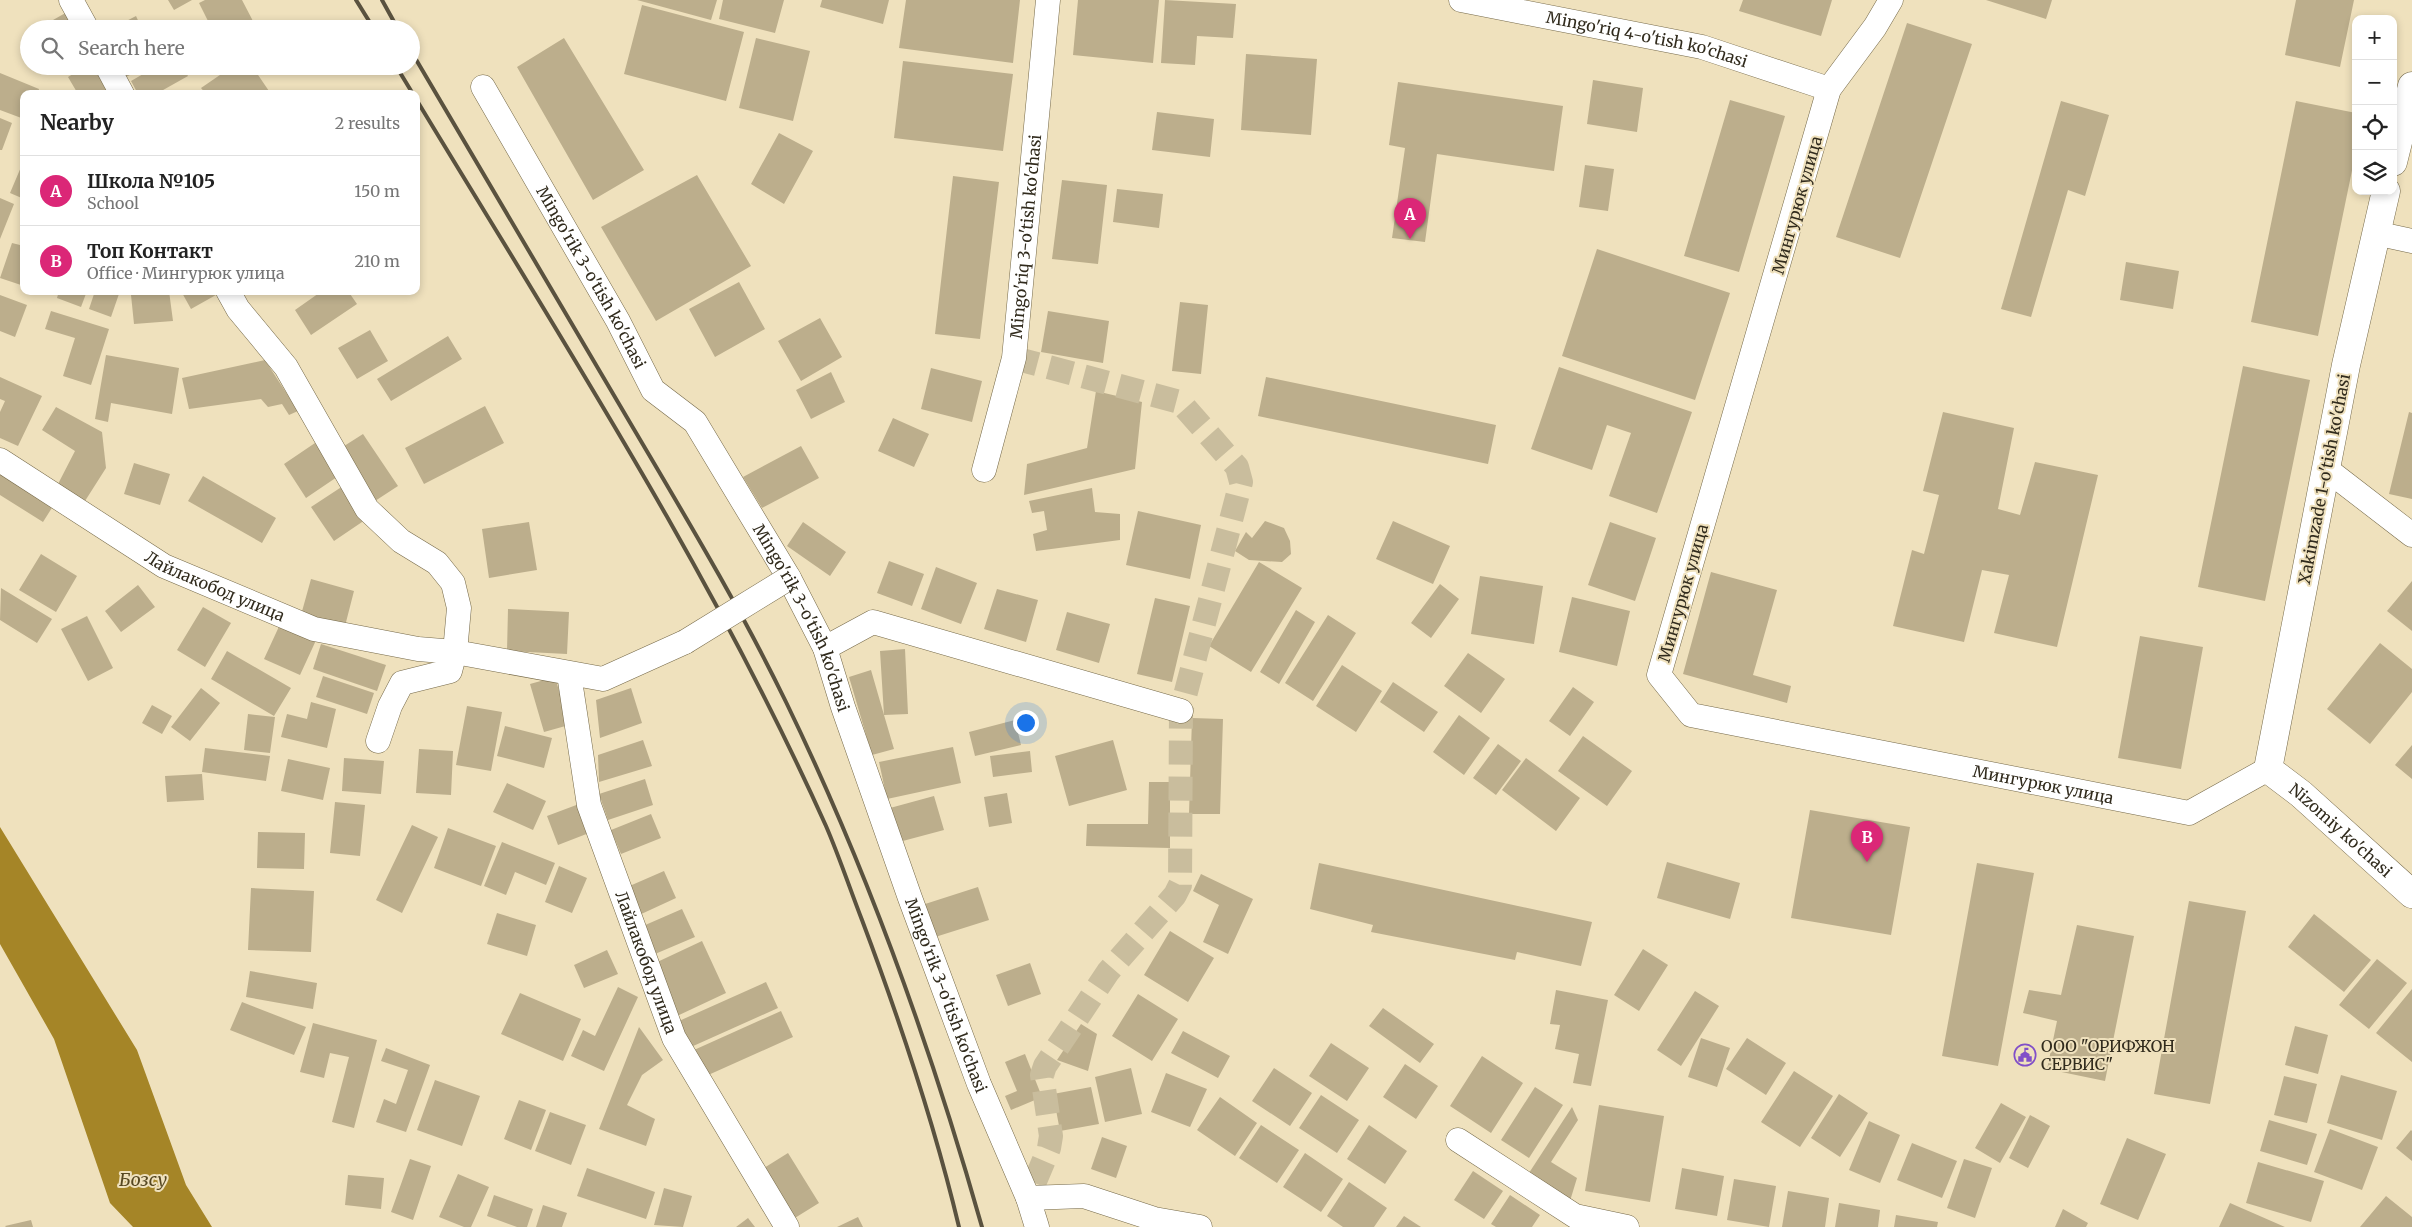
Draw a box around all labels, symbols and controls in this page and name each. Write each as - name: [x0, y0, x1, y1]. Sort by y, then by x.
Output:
- street label: Mingo'riq 4-o'tish ko'chasi: [1545, 7, 1750, 71]
- map controls: [2352, 15, 2397, 195]
- button: +: [2352, 15, 2397, 60]
- search box: [20, 20, 420, 75]
- icon: search: [38, 34, 66, 62]
- text: Search here: [78, 36, 185, 60]
- button: −: [2352, 60, 2397, 105]
- button: locate: [2352, 105, 2397, 150]
- text: Nearby: [40, 109, 114, 136]
- text: 2 results: [335, 113, 400, 133]
- street label: Mingo'riq 3-o'tish ko'chasi: [1006, 133, 1045, 340]
- street label: Мингурюк улица: [1768, 133, 1826, 276]
- button: layers: [2352, 150, 2397, 195]
- text: Школа №105: [87, 169, 215, 193]
- text: A: [50, 181, 62, 201]
- text: 150 m: [354, 181, 400, 201]
- street label: Mingo'rik 3-o'tish ko'chasi: [532, 183, 650, 372]
- text: School: [87, 193, 139, 213]
- pin: A: [1394, 198, 1426, 239]
- text: Топ Контакт: [87, 239, 213, 263]
- text: B: [50, 251, 62, 271]
- text: 210 m: [355, 251, 400, 271]
- text: Office · Мингурюк улица: [87, 263, 285, 283]
- street label: Xakimzade 1-o'tish ko'chasi: [2294, 372, 2354, 586]
- street label: Mingo'rik 3-o'tish ko'chasi: [749, 520, 854, 714]
- street label: Мингурюк улица: [1654, 521, 1712, 664]
- street label: Лайлакобод улица: [141, 546, 288, 626]
- your location: [1013, 710, 1039, 736]
- street label: Мингурюк улица: [1971, 761, 2116, 808]
- street label: Nizomiy ko'chasi: [2285, 779, 2396, 881]
- pin: B: [1851, 821, 1883, 862]
- street label: Лайлакобод улица: [611, 888, 682, 1037]
- street label: Mingo'rik 3-o'tish ko'chasi: [901, 895, 991, 1096]
- place label: ООО "ОРИФЖОН СЕРВИС": [2041, 1036, 2175, 1074]
- public building icon: ООО "ОРИФЖОН СЕРВИС": [2013, 1043, 2037, 1067]
- water label: Бозсу: [119, 1168, 167, 1191]

